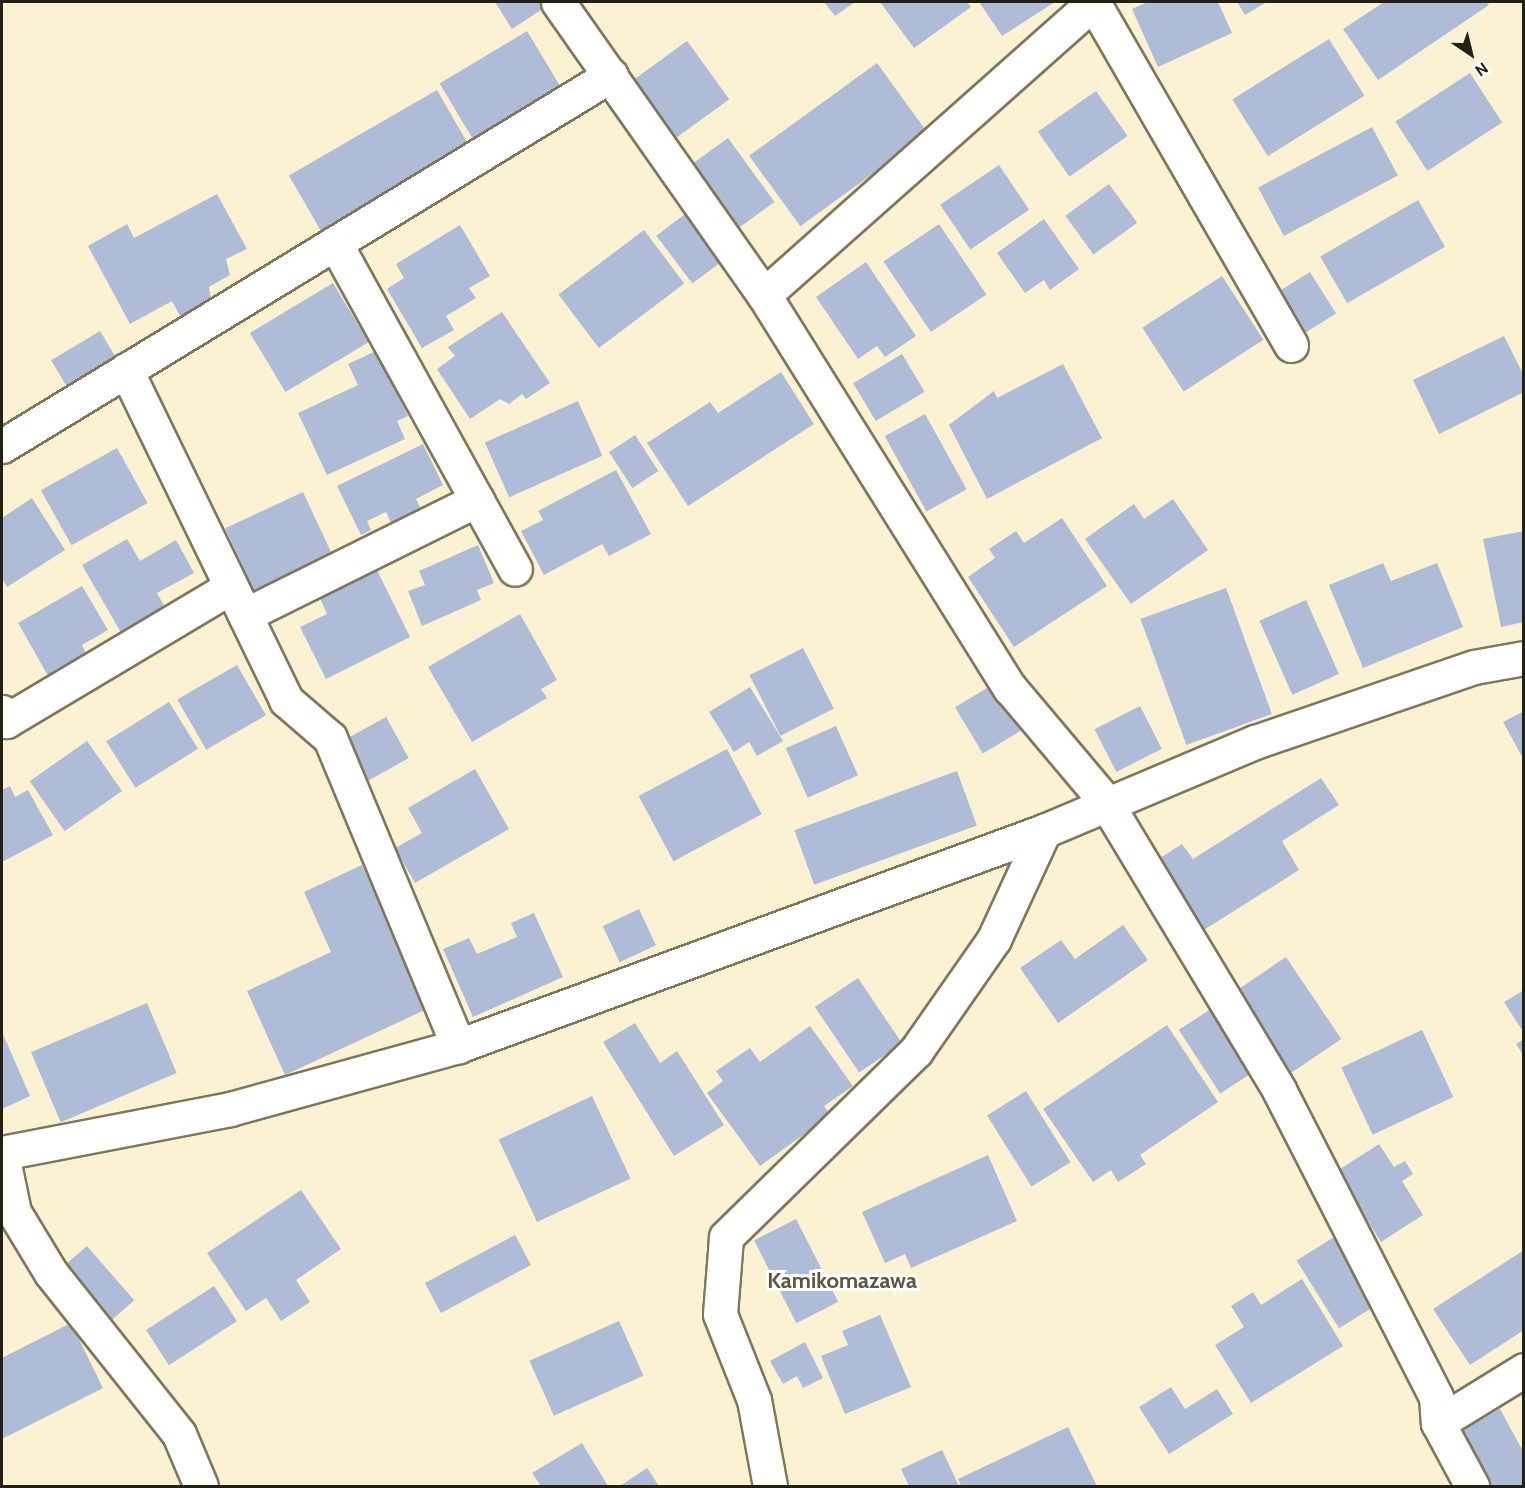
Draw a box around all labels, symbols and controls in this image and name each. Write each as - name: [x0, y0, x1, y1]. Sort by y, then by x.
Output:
- north arrow: [1441, 24, 1501, 84]
- text: N: [1472, 58, 1492, 80]
- district label: Kamikomazawa: [767, 1268, 917, 1294]

